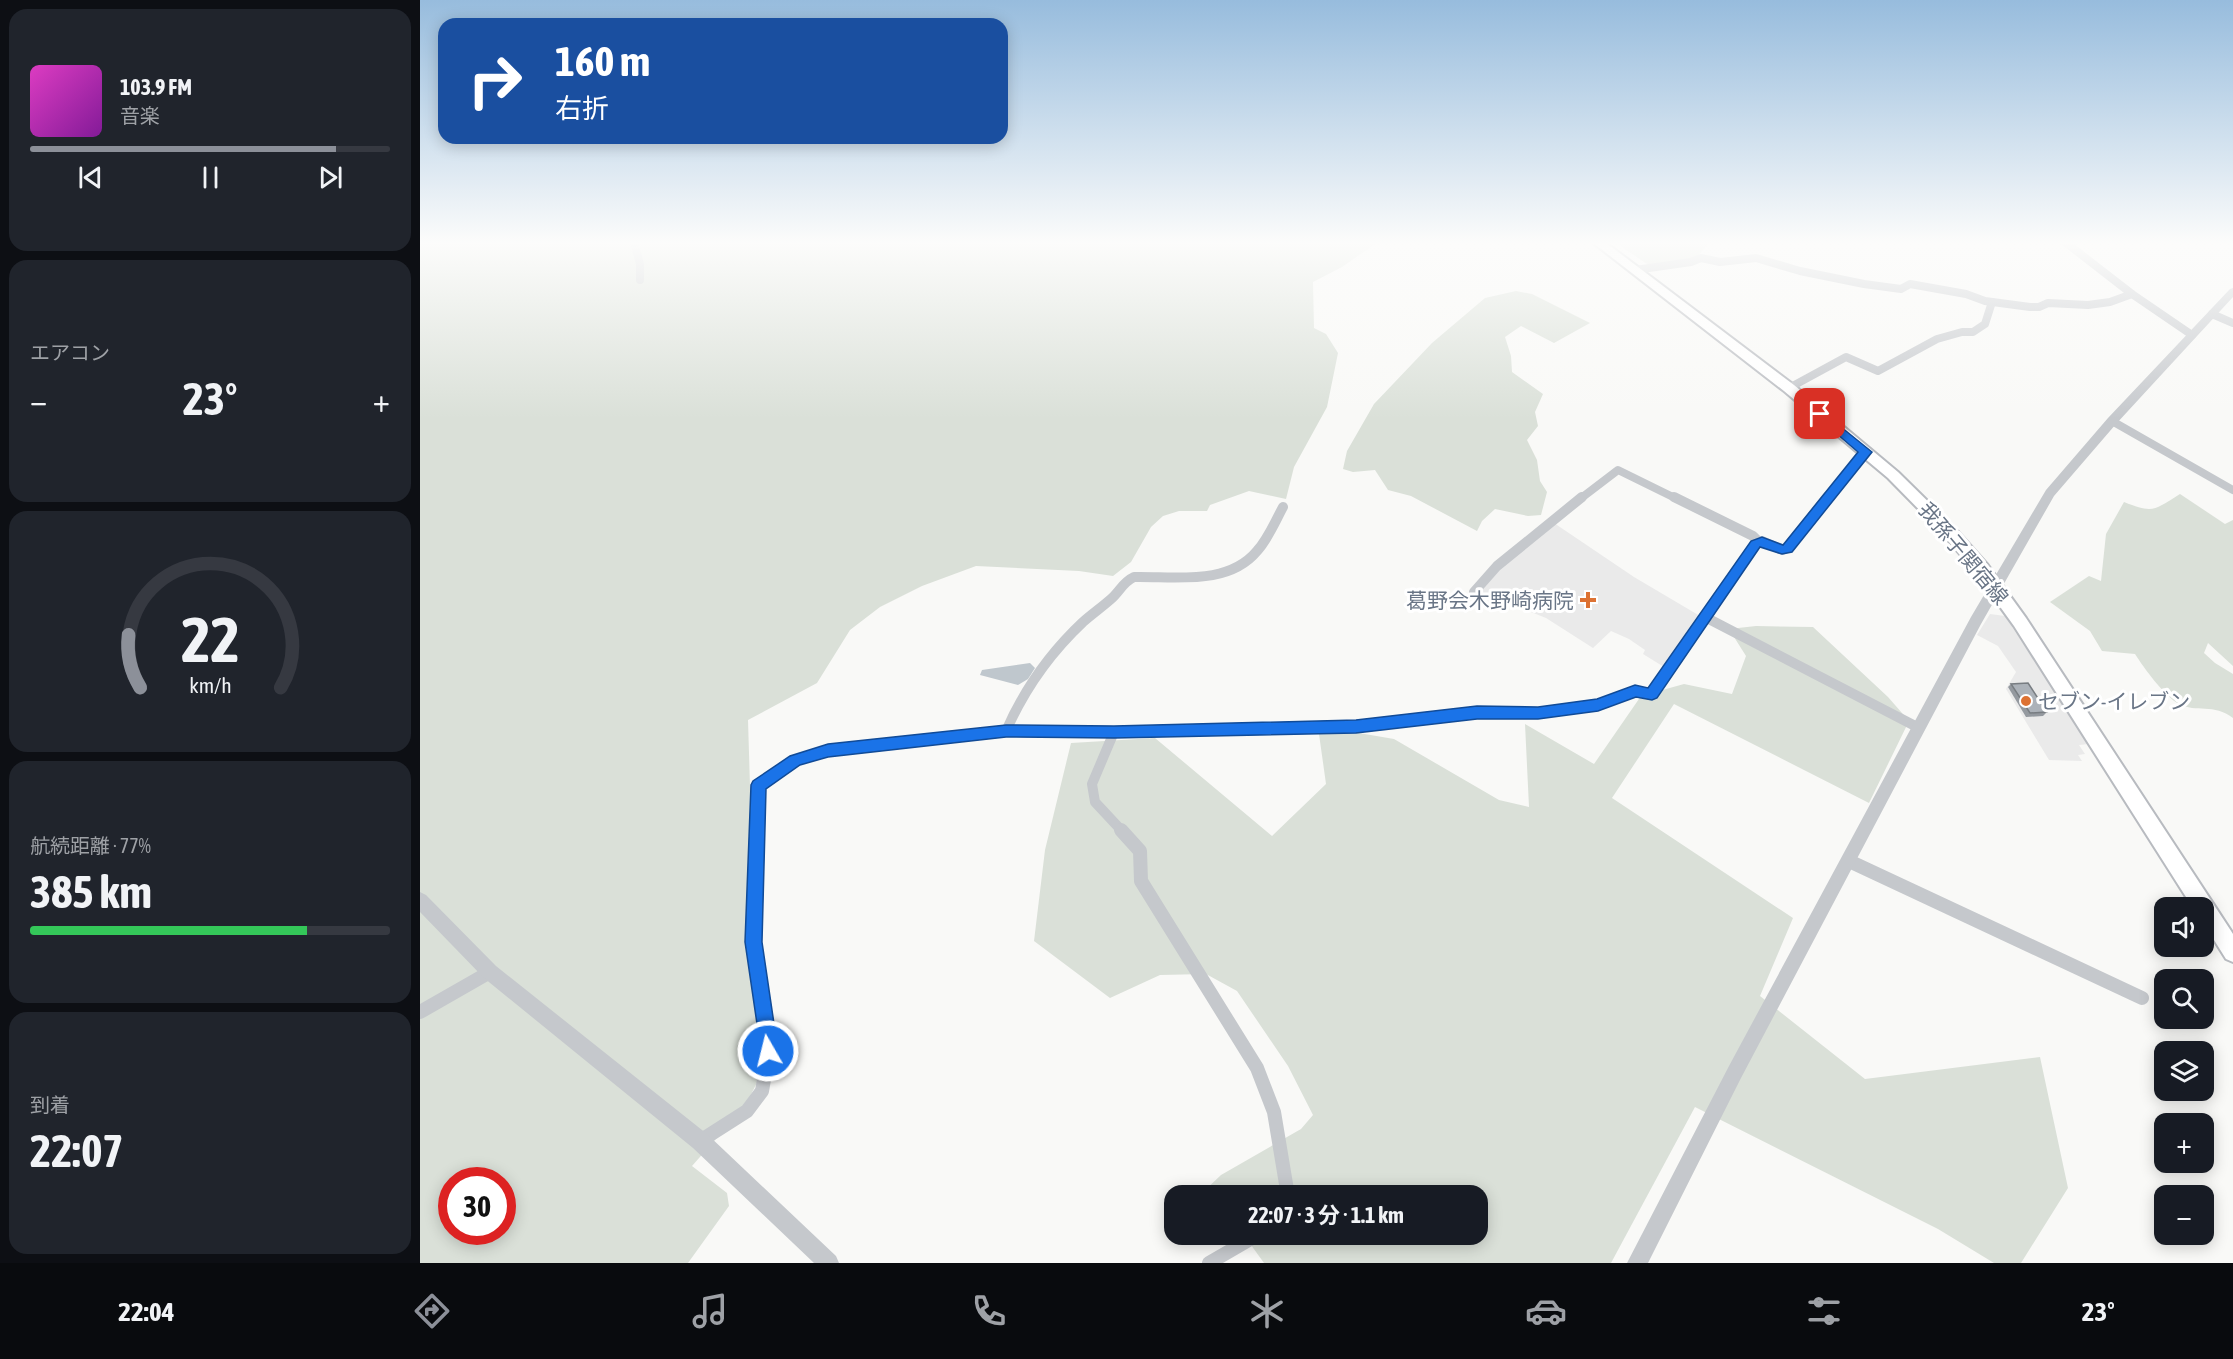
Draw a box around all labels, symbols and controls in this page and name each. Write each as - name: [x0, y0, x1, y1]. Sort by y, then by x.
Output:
- text: 160 m: [555, 37, 650, 85]
- icon: right: [456, 42, 534, 120]
- text: 103.9 FM: [120, 74, 192, 100]
- text: 右折: [555, 93, 609, 124]
- text: 音楽: [120, 104, 160, 127]
- icon: previous: [74, 161, 107, 194]
- icon: pause: [194, 161, 227, 194]
- icon: next: [314, 161, 347, 194]
- text: エアコン: [30, 341, 110, 364]
- text: 23°: [183, 373, 237, 425]
- text: −: [30, 381, 47, 419]
- text: +: [373, 381, 390, 419]
- pin: [1794, 388, 1845, 439]
- icon: arrive: [1803, 397, 1836, 430]
- street label: 我孫子関宿線: [1914, 497, 2014, 609]
- place label: 葛野会木野崎病院: [1406, 588, 1574, 612]
- marker: 葛野会木野崎病院: [1579, 591, 1597, 609]
- text: 22: [181, 605, 239, 676]
- text: km/h: [189, 674, 231, 699]
- place label: セブン-イレブン: [2038, 689, 2190, 713]
- marker: セブン-イレブン: [2019, 694, 2033, 708]
- text: 航続距離 · 77%: [30, 834, 151, 857]
- text: 385 km: [30, 866, 152, 918]
- map controls: [2154, 897, 2214, 1245]
- button: sound: [2154, 897, 2214, 957]
- button: search: [2154, 969, 2214, 1029]
- position arrow: [736, 1019, 800, 1083]
- button: layers: [2154, 1041, 2214, 1101]
- text: 到着: [30, 1093, 70, 1116]
- button: +: [2154, 1113, 2214, 1173]
- text: 22:07: [30, 1125, 124, 1177]
- speed limit sign: 30: [438, 1167, 516, 1245]
- button: −: [2154, 1185, 2214, 1245]
- text: 22:07 · 3 分 · 1.1 km: [1248, 1202, 1404, 1228]
- icon: directions: [411, 1290, 453, 1332]
- icon: music: [689, 1290, 731, 1332]
- icon: phone: [968, 1290, 1010, 1332]
- icon: climate: [1246, 1290, 1288, 1332]
- icon: car: [1525, 1290, 1567, 1332]
- icon: filters: [1803, 1290, 1845, 1332]
- text: 22:04: [118, 1296, 174, 1327]
- text: 23°: [2082, 1296, 2115, 1327]

